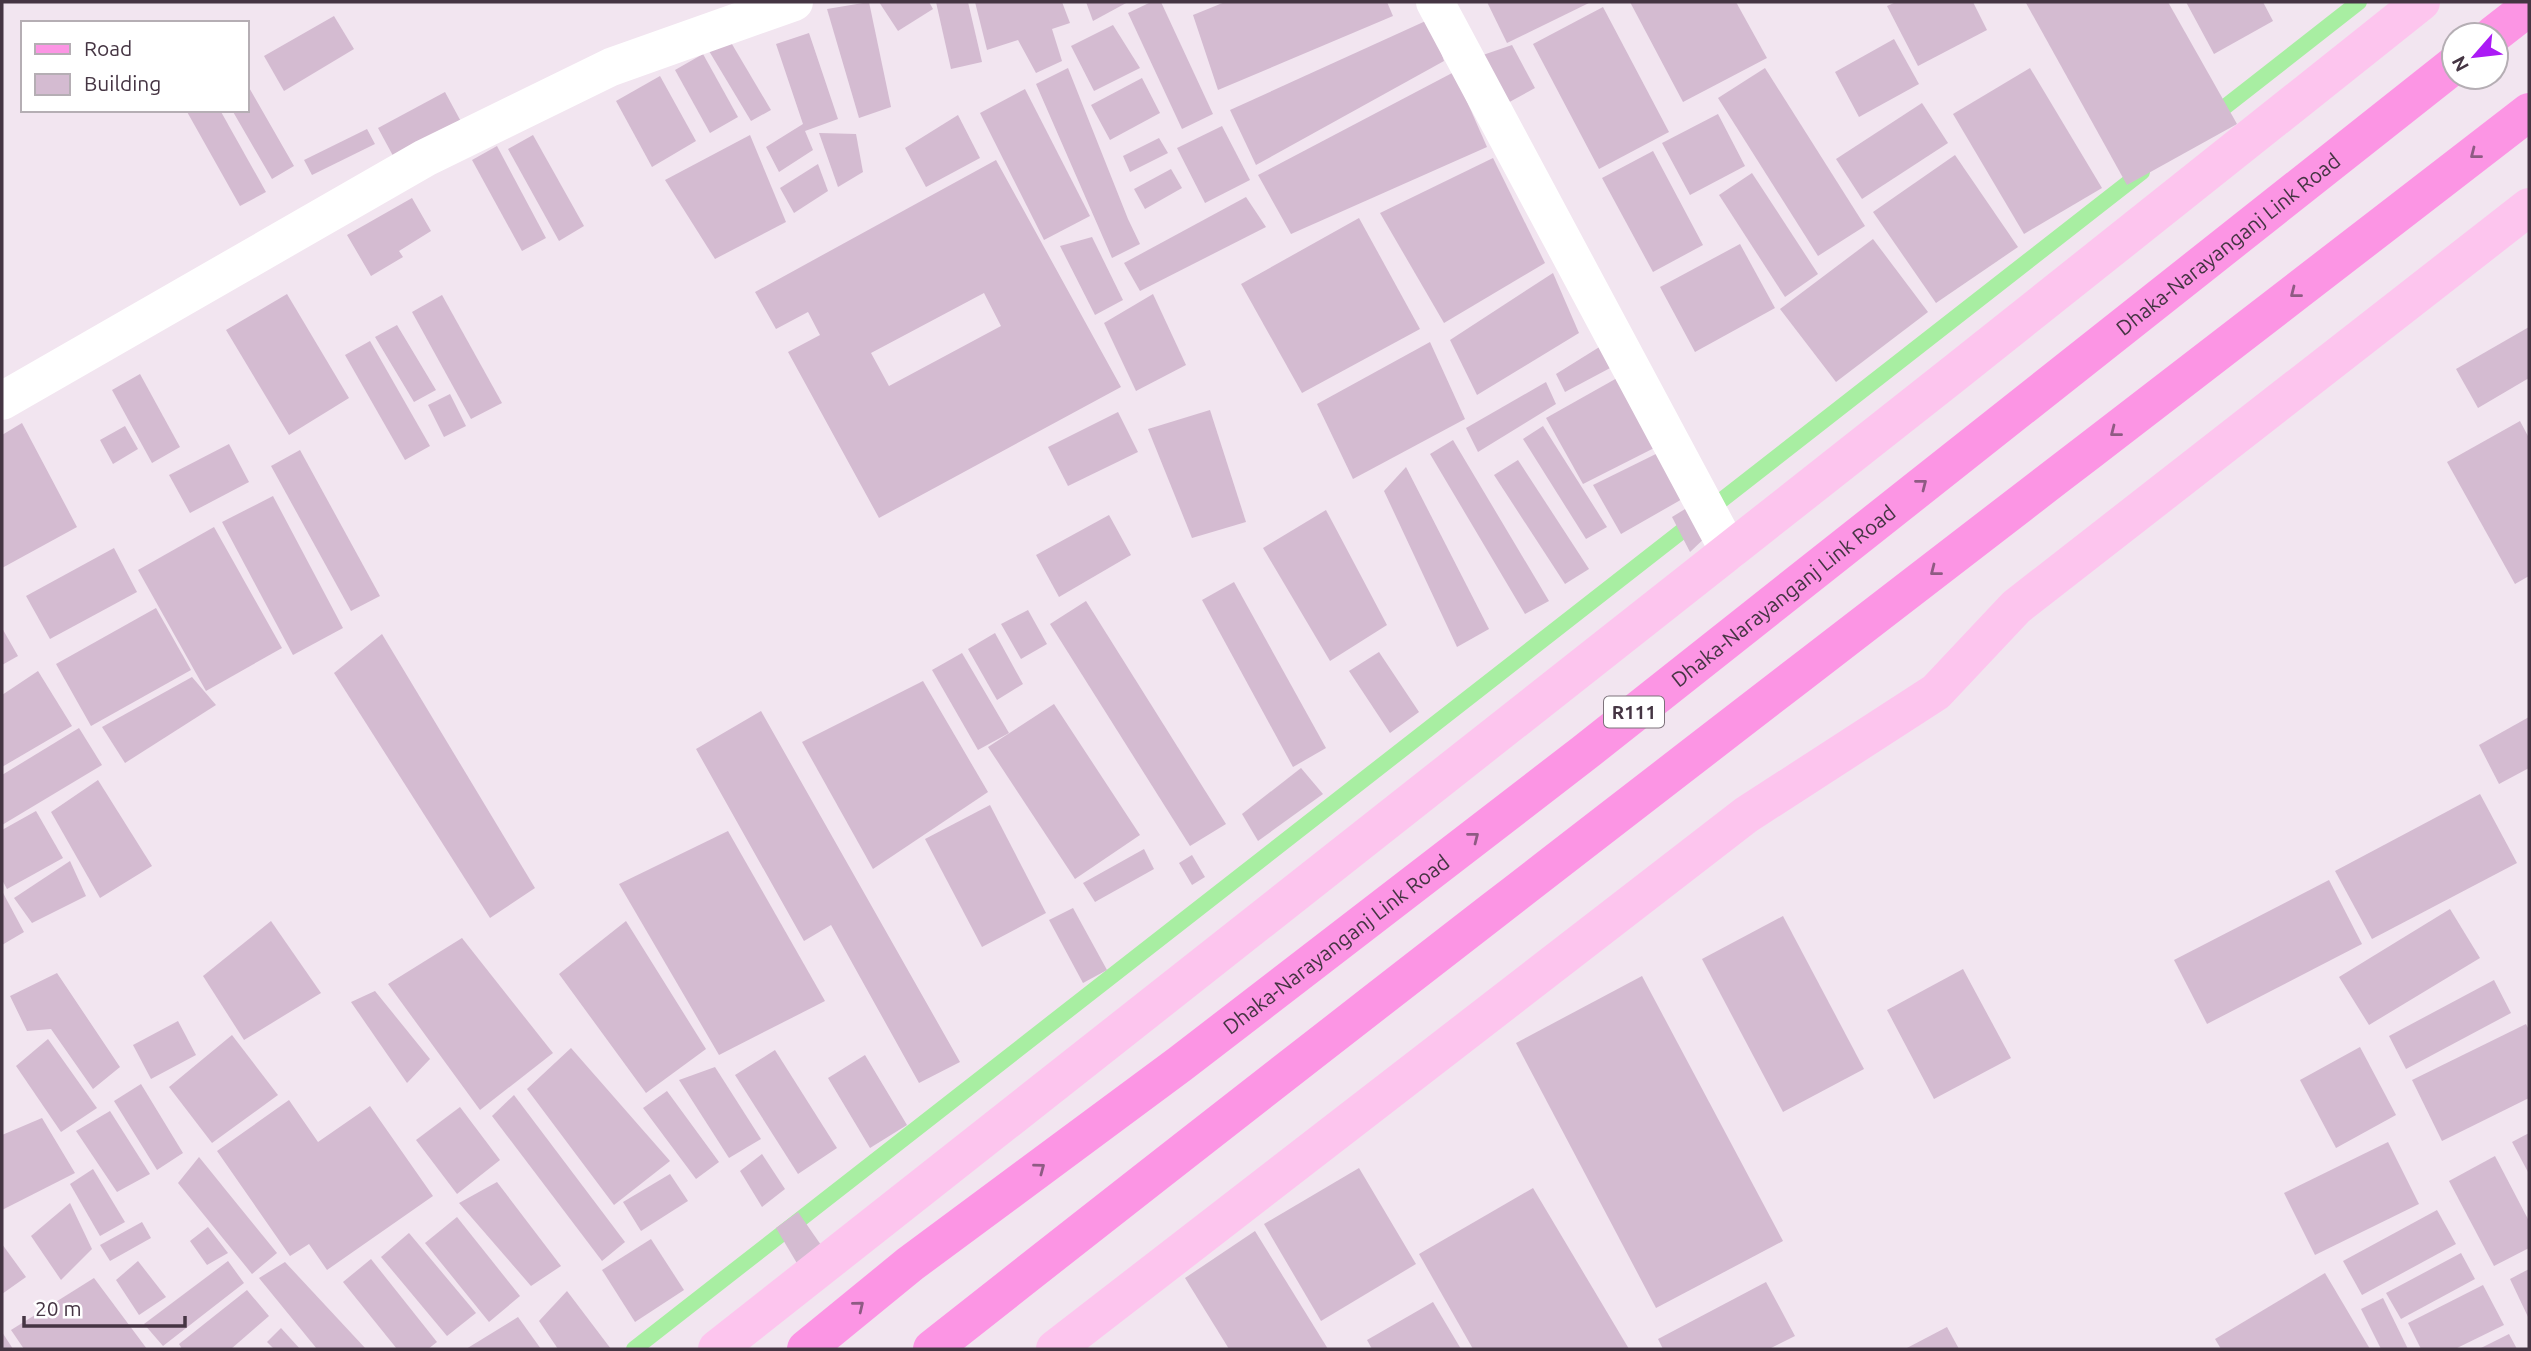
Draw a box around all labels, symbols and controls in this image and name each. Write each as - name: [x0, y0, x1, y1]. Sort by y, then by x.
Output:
- legend: [21, 21, 248, 112]
- north arrow: [2440, 21, 2510, 91]
- text: Road: [84, 36, 132, 60]
- text: N: [2447, 53, 2473, 75]
- text: Building: [84, 71, 161, 95]
- one-way arrow: [2471, 146, 2483, 158]
- street label: Dhaka-Narayanganj Link Road: [2111, 148, 2345, 340]
- one-way arrow: [2291, 285, 2303, 298]
- one-way arrow: [2110, 424, 2123, 437]
- one-way arrow: [1915, 479, 1927, 492]
- street label: Dhaka-Narayanganj Link Road: [1666, 500, 1900, 691]
- one-way arrow: [1930, 563, 1943, 576]
- road number: R111: [1604, 696, 1664, 727]
- one-way arrow: [1466, 832, 1479, 845]
- street label: Dhaka-Narayanganj Link Road: [1218, 849, 1454, 1039]
- one-way arrow: [1032, 1164, 1045, 1176]
- scale bar: [24, 1284, 186, 1328]
- text: 20 m: [35, 1296, 82, 1320]
- one-way arrow: [851, 1302, 864, 1314]

